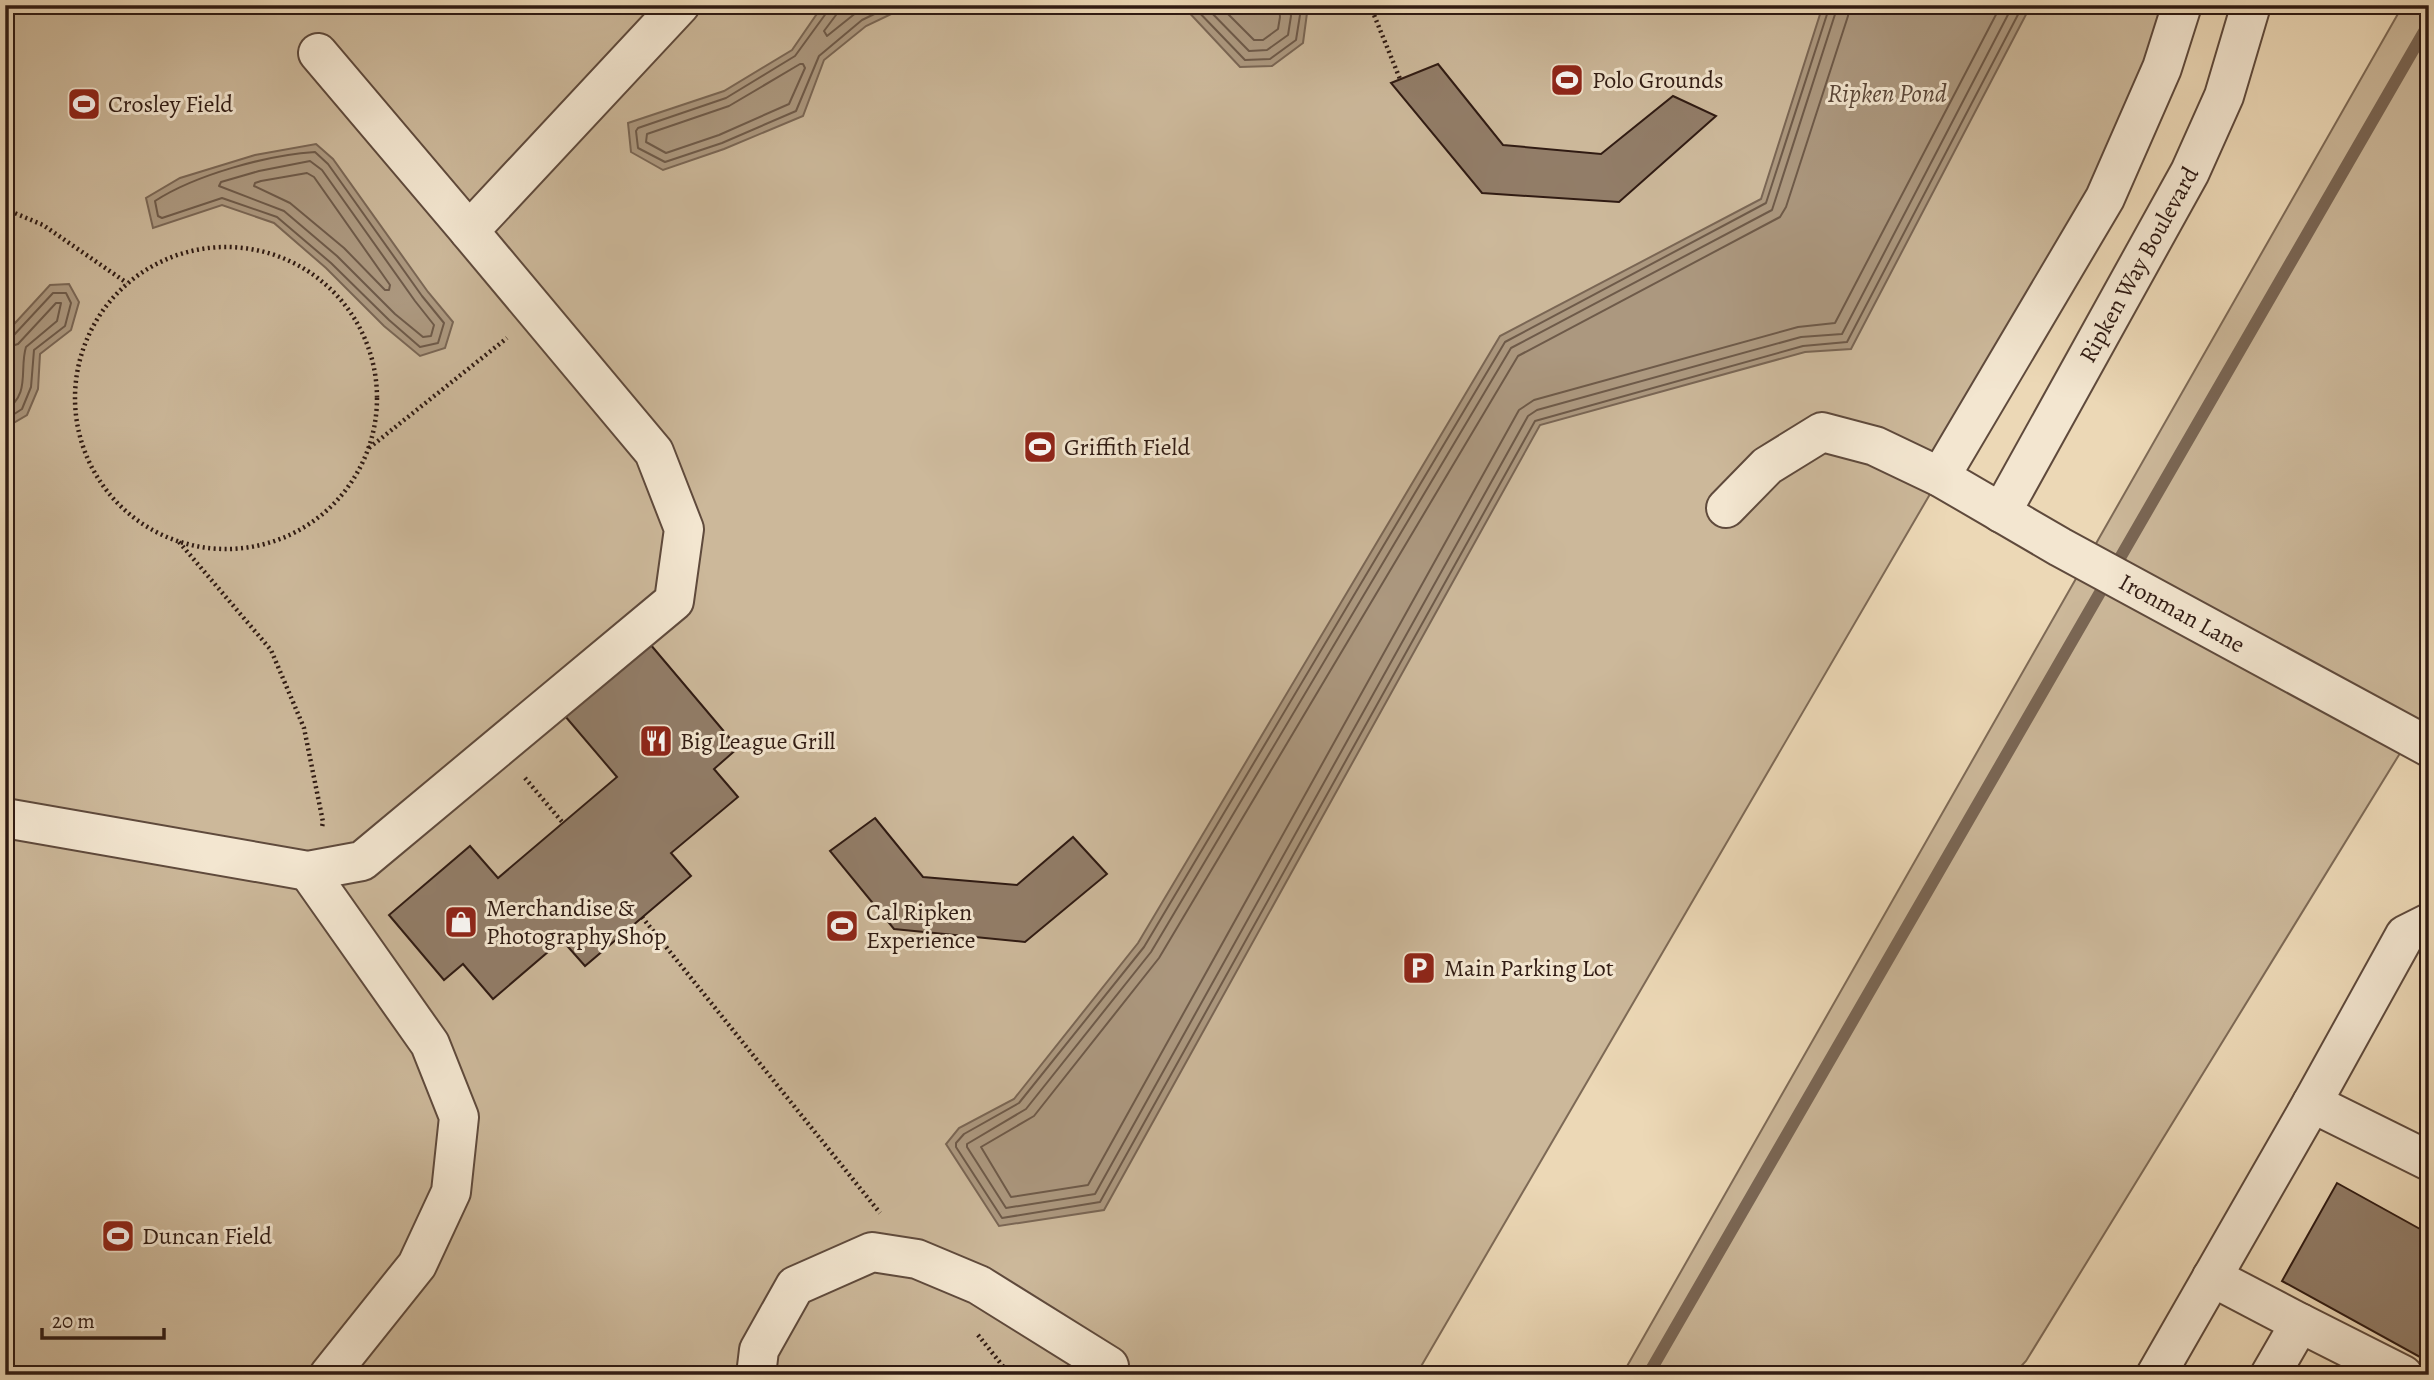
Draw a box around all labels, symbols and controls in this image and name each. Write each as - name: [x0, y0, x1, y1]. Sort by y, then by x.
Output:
- sports icon: Polo Grounds: [1548, 61, 1586, 99]
- place label: Polo Grounds: [1592, 64, 1724, 96]
- water label: Ripken Pond: [1827, 76, 1947, 111]
- sports icon: Crosley Field: [65, 85, 103, 123]
- place label: Crosley Field: [108, 88, 233, 120]
- street label: Ripken Way Boulevard: [2071, 161, 2206, 368]
- sports icon: Griffith Field: [1021, 428, 1059, 466]
- place label: Griffith Field: [1064, 431, 1190, 463]
- street label: Ironman Lane: [2113, 566, 2251, 660]
- restaurant icon: Big League Grill: [637, 722, 675, 760]
- place label: Big League Grill: [680, 725, 836, 757]
- place label: Merchandise & Photography Shop: [486, 892, 666, 952]
- place label: Cal Ripken Experience: [866, 896, 975, 956]
- shop icon: Merchandise & Photography Shop: [442, 903, 480, 941]
- sports icon: Cal Ripken Experience: [823, 907, 861, 945]
- parking icon: Main Parking Lot: [1400, 949, 1438, 987]
- place label: Main Parking Lot: [1444, 952, 1614, 984]
- sports icon: Duncan Field: [99, 1217, 137, 1255]
- place label: Duncan Field: [142, 1220, 272, 1252]
- scale bar: [42, 1296, 164, 1340]
- text: 20 m: [52, 1307, 95, 1335]

